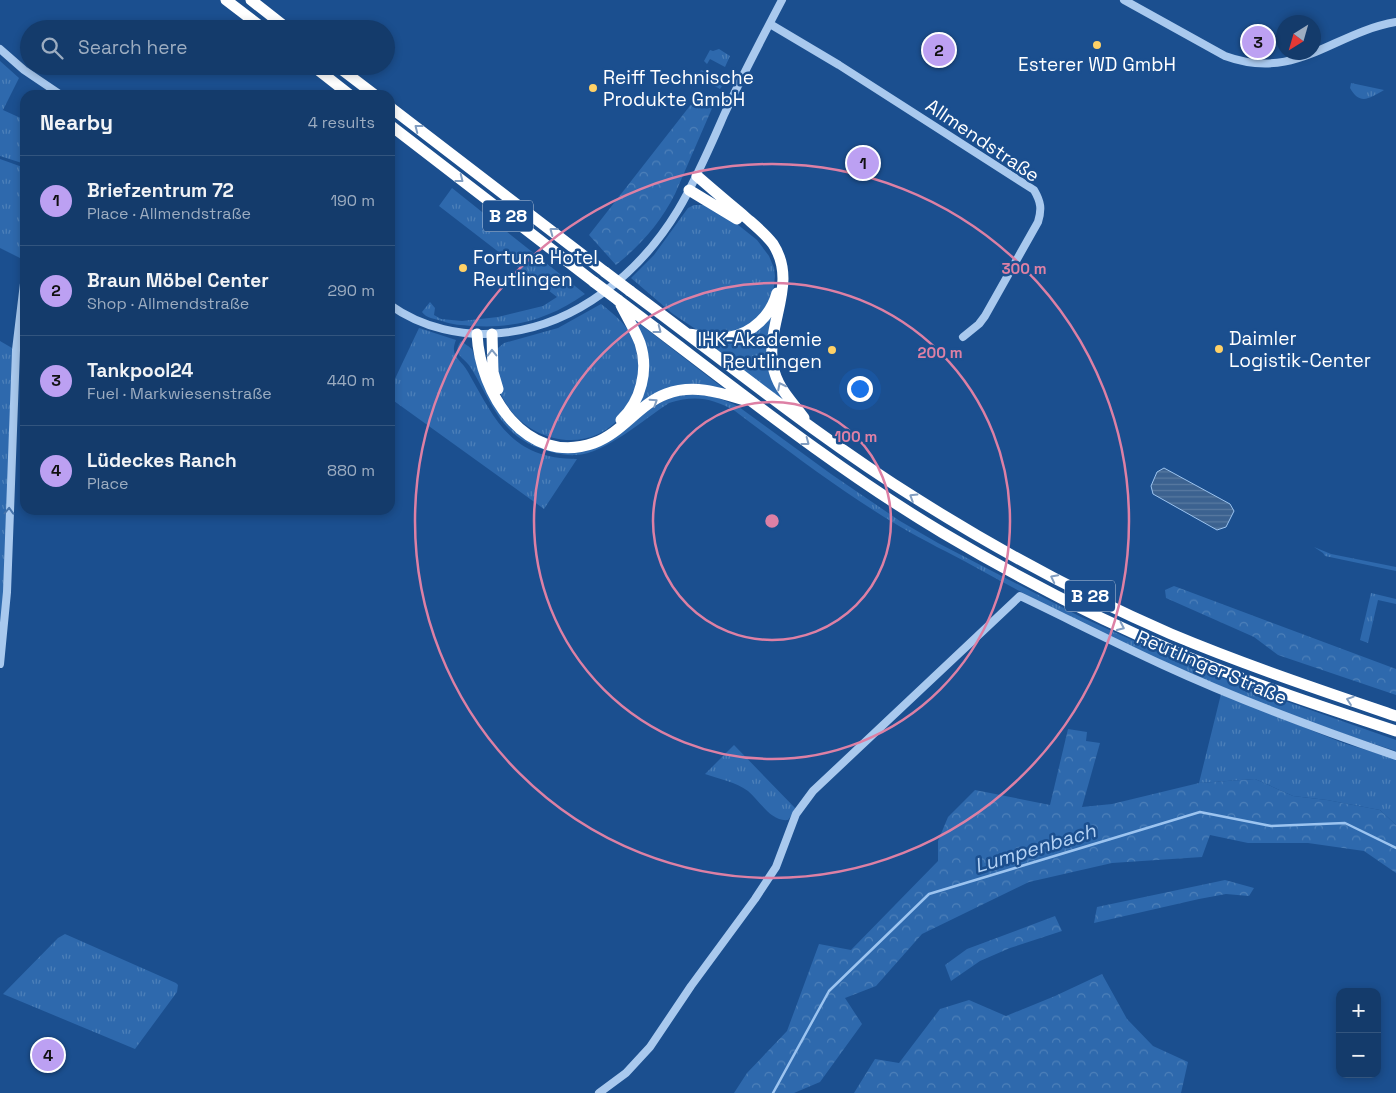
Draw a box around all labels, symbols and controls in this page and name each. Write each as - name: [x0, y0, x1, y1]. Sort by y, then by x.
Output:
- north arrow: [1276, 15, 1321, 60]
- search box: [20, 20, 395, 75]
- pin: 3: [1242, 23, 1274, 61]
- pin: 2: [923, 31, 955, 69]
- icon: search: [38, 34, 66, 62]
- text: Search here: [78, 35, 188, 60]
- marker: Esterer WD GmbH: [1091, 39, 1103, 51]
- place label: Esterer WD GmbH: [1018, 52, 1176, 77]
- place label: Reiff Technische Produkte GmbH: [603, 65, 754, 112]
- marker: Reiff Technische Produkte GmbH: [587, 82, 599, 94]
- street label: Allmendstraße: [921, 93, 1045, 188]
- text: Nearby: [40, 109, 113, 136]
- text: 4 results: [308, 112, 375, 133]
- one-way arrow: [414, 125, 424, 134]
- pin: 1: [847, 144, 879, 182]
- one-way arrow: [454, 173, 464, 182]
- text: Briefzentrum 72: [87, 178, 234, 203]
- text: 1: [52, 190, 60, 211]
- text: 190 m: [330, 190, 375, 211]
- road number: B 28: [483, 200, 533, 232]
- text: Place · Allmendstraße: [87, 203, 251, 224]
- one-way arrow: [550, 229, 559, 237]
- place label: Fortuna Hotel Reutlingen: [473, 245, 598, 292]
- text: 300 m: [1001, 259, 1047, 278]
- marker: Fortuna Hotel Reutlingen: [457, 262, 469, 274]
- text: Braun Möbel Center: [87, 268, 269, 293]
- text: 2: [51, 280, 61, 301]
- text: 290 m: [327, 280, 375, 301]
- text: Shop · Allmendstraße: [87, 293, 249, 314]
- one-way arrow: [652, 324, 662, 333]
- place label: Daimler Logistik-Center: [1229, 326, 1371, 373]
- place label: IHK-Akademie Reutlingen: [697, 327, 822, 374]
- text: 200 m: [918, 343, 962, 362]
- marker: Daimler Logistik-Center: [1213, 343, 1225, 355]
- marker: IHK-Akademie Reutlingen: [826, 344, 838, 356]
- one-way arrow: [487, 348, 497, 356]
- text: Tankpool24: [87, 358, 193, 383]
- text: 3: [51, 370, 61, 391]
- text: 440 m: [327, 370, 375, 391]
- your location: [847, 376, 873, 402]
- one-way arrow: [777, 382, 787, 391]
- text: Fuel · Markwiesenstraße: [87, 383, 272, 404]
- one-way arrow: [648, 399, 658, 408]
- text: 100 m: [835, 427, 877, 446]
- one-way arrow: [800, 436, 810, 445]
- text: Lüdeckes Ranch: [87, 448, 237, 473]
- text: 4: [51, 460, 61, 481]
- text: 880 m: [327, 460, 375, 481]
- text: Place: [87, 473, 129, 494]
- one-way arrow: [910, 494, 919, 504]
- one-way arrow: [4, 507, 14, 514]
- centre of rings: [763, 512, 781, 530]
- one-way arrow: [1050, 574, 1059, 584]
- road number: B 28: [1065, 580, 1115, 612]
- one-way arrow: [1116, 621, 1125, 631]
- street label: Reutlinger Straße: [1133, 624, 1291, 710]
- one-way arrow: [1346, 696, 1355, 706]
- water label: Lumpenbach: [971, 817, 1100, 879]
- map controls: [1336, 988, 1381, 1078]
- button: +: [1336, 988, 1381, 1033]
- button: −: [1336, 1033, 1381, 1078]
- pin: 4: [32, 1036, 64, 1074]

